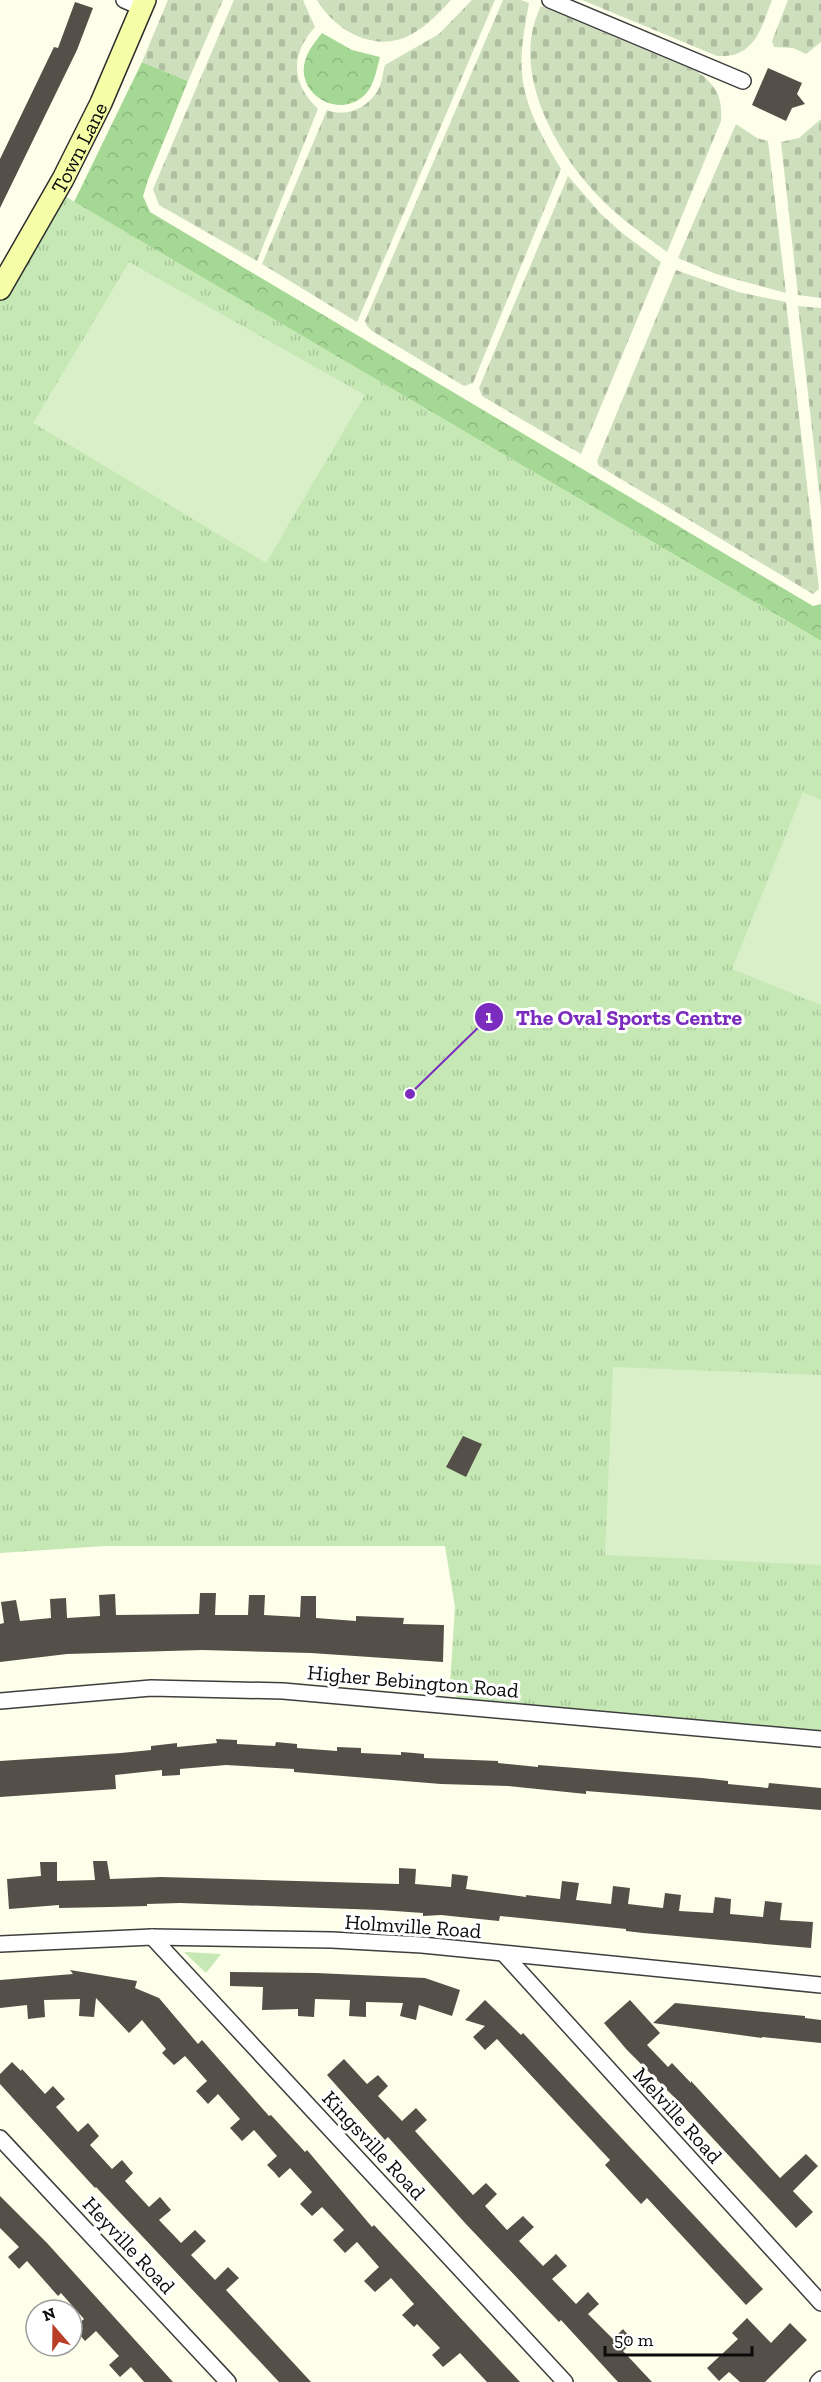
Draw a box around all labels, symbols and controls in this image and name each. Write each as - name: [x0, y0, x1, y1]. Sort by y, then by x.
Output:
- street label: Town Lane: [45, 98, 112, 197]
- callout: The Oval Sports Centre: [474, 997, 754, 1037]
- text: The Oval Sports Centre: [516, 1004, 743, 1031]
- text: 1: [485, 1006, 493, 1028]
- street label: Higher Bebington Road: [306, 1659, 520, 1703]
- street label: Holmville Road: [344, 1909, 483, 1943]
- street label: Melville Road: [628, 2062, 728, 2169]
- street label: Kingsville Road: [317, 2085, 431, 2205]
- street label: Heyville Road: [78, 2191, 180, 2299]
- north arrow: [24, 2298, 84, 2358]
- text: N: [40, 2303, 58, 2325]
- scale bar: [605, 2319, 752, 2357]
- text: 50 m: [614, 2329, 654, 2351]

